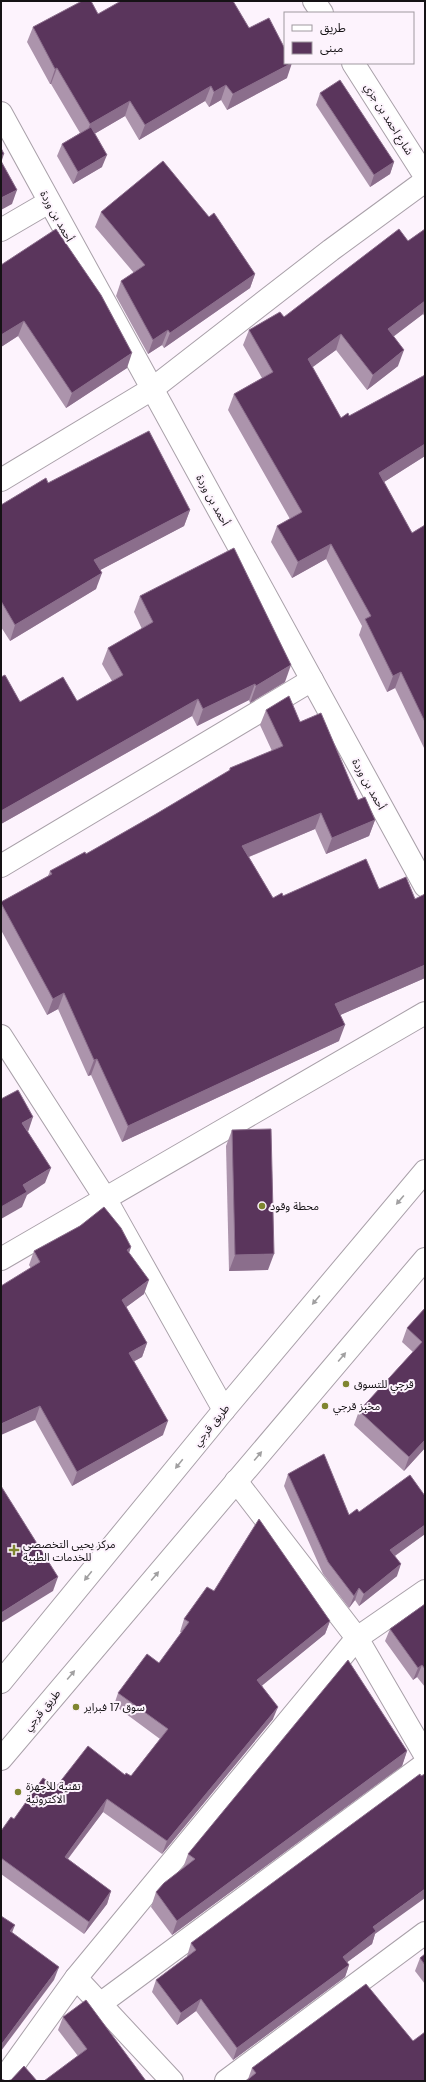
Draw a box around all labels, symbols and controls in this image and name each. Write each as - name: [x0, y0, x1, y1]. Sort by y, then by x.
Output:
- legend: [284, 12, 414, 64]
- text: طريق: [320, 19, 346, 36]
- text: مبنى: [320, 39, 343, 56]
- street label: شارع احمد بن جزي: [359, 80, 418, 159]
- street label: أحمد بن وردة: [36, 187, 78, 245]
- street label: أحمد بن وردة: [192, 471, 234, 529]
- street label: أحمد بن وردة: [348, 755, 390, 813]
- one-way arrow: [395, 1195, 404, 1206]
- place label: محطة وقود: [270, 1198, 319, 1214]
- marker: محطة وقود: [257, 1201, 267, 1211]
- one-way arrow: [312, 1295, 321, 1305]
- one-way arrow: [337, 1351, 346, 1362]
- place label: قرجي للتسوق: [354, 1376, 414, 1394]
- marker: قرجي للتسوق: [341, 1379, 351, 1389]
- place label: مخبز قرجي: [333, 1398, 380, 1416]
- street label: طريق قرجي: [189, 1401, 234, 1450]
- marker: مخبز قرجي: [320, 1401, 330, 1411]
- one-way arrow: [253, 1450, 262, 1461]
- one-way arrow: [175, 1459, 184, 1470]
- place label: مركز يحيى التخصصي للخدمات الطبية: [23, 1536, 116, 1565]
- marker: مركز يحيى التخصصي للخدمات الطبية: [8, 1544, 20, 1556]
- one-way arrow: [84, 1570, 93, 1581]
- one-way arrow: [151, 1571, 160, 1581]
- one-way arrow: [67, 1670, 76, 1681]
- street label: طريق قرجي: [20, 1686, 65, 1735]
- place label: سوق 17 فبراير: [83, 1699, 145, 1715]
- marker: سوق 17 فبراير: [71, 1702, 81, 1712]
- place label: تقنية للأجهزة الاكترونية: [26, 1778, 81, 1807]
- marker: تقنية للأجهزة الاكترونية: [13, 1787, 23, 1797]

